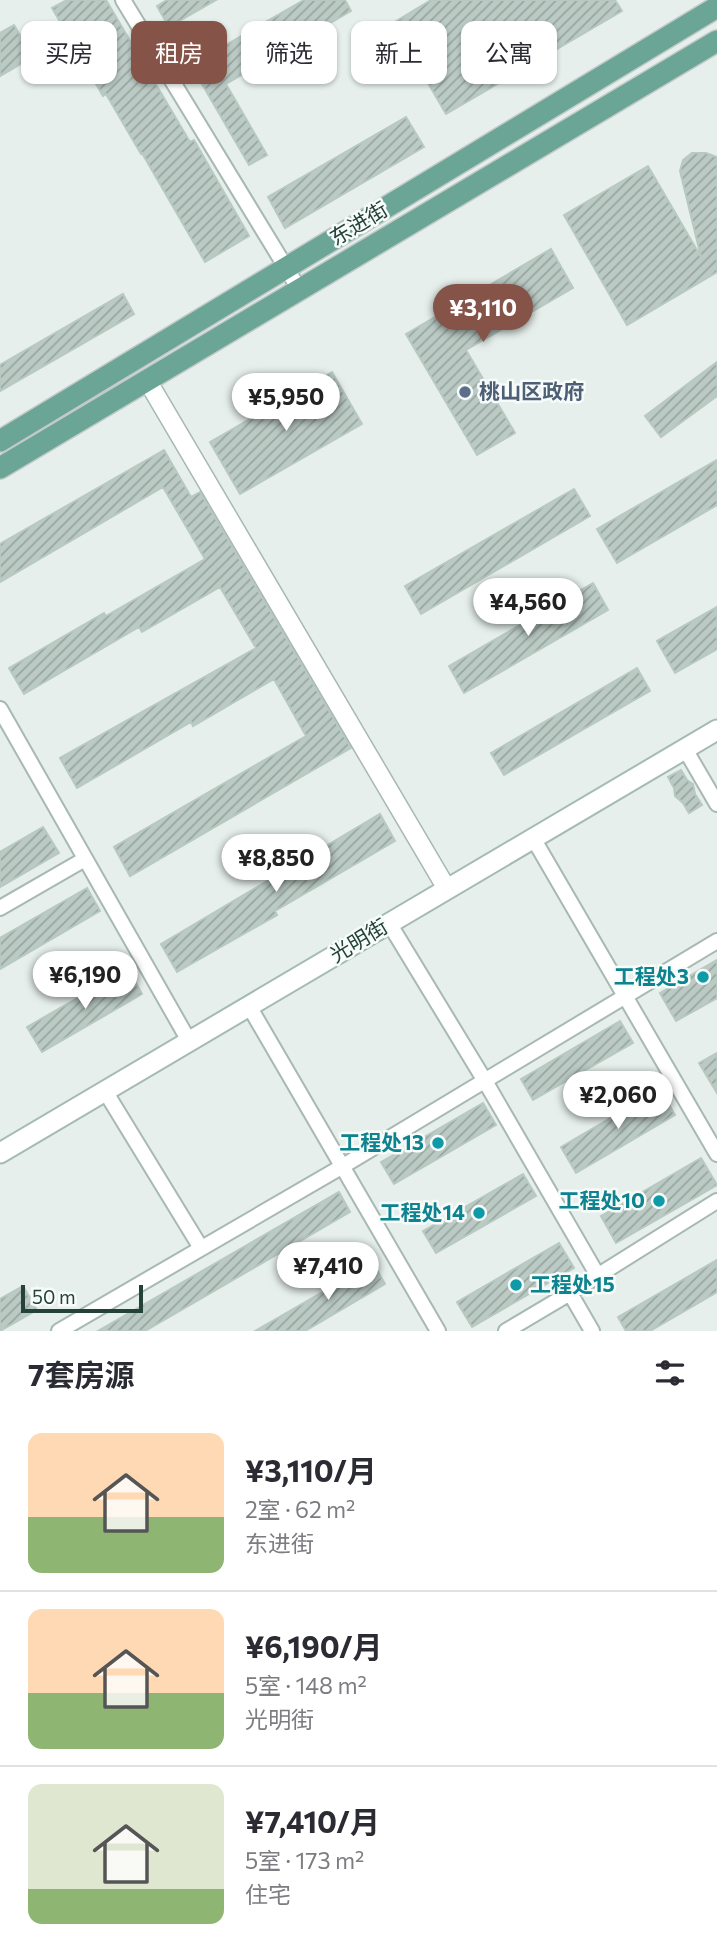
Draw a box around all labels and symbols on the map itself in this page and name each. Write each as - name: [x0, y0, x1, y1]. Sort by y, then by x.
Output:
- street label: 东进街: [325, 196, 392, 250]
- pin: ¥3,110: [426, 284, 540, 344]
- pin: ¥5,950: [229, 374, 343, 433]
- place label: 桃山区政府: [479, 378, 584, 403]
- marker: 桃山区政府: [457, 384, 473, 400]
- pin: ¥4,560: [471, 578, 585, 638]
- pin: ¥8,850: [219, 834, 333, 894]
- street label: 光明街: [325, 913, 392, 967]
- pin: ¥6,190: [28, 951, 142, 1011]
- place label: 工程处3: [614, 963, 689, 988]
- marker: 工程处3: [695, 969, 711, 985]
- pin: ¥2,060: [561, 1072, 675, 1131]
- place label: 工程处13: [339, 1129, 424, 1154]
- marker: 工程处13: [430, 1135, 446, 1151]
- place label: 工程处10: [559, 1187, 645, 1212]
- marker: 工程处10: [651, 1193, 667, 1209]
- place label: 工程处14: [380, 1199, 465, 1224]
- marker: 工程处14: [471, 1205, 487, 1221]
- pin: ¥7,410: [271, 1242, 385, 1302]
- place label: 工程处15: [530, 1271, 615, 1296]
- marker: 工程处15: [508, 1277, 524, 1293]
- scale bar: [21, 1282, 144, 1314]

